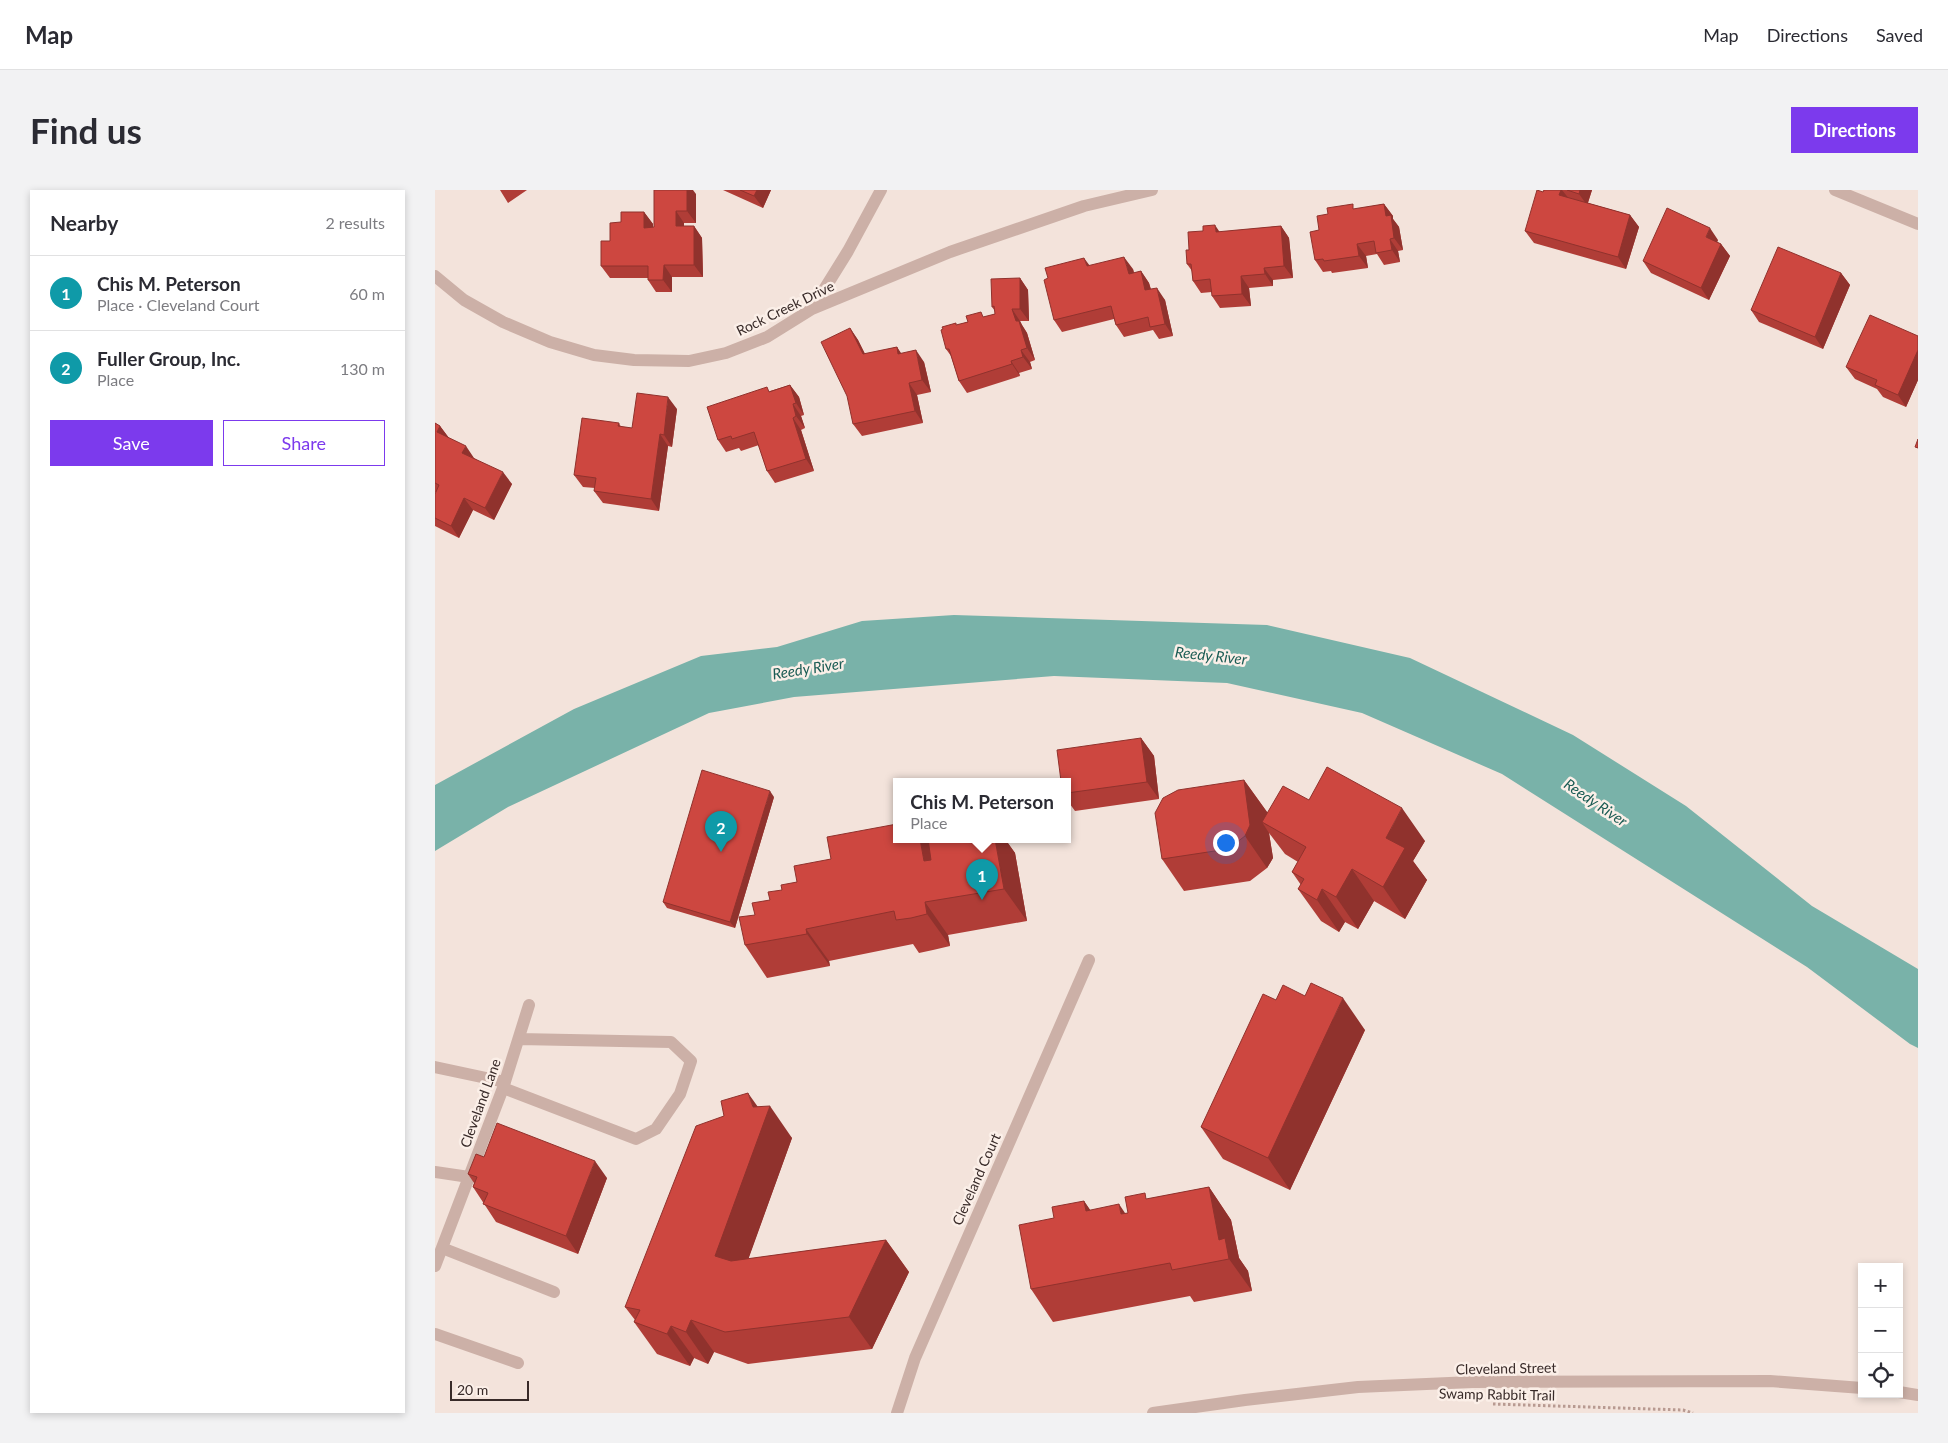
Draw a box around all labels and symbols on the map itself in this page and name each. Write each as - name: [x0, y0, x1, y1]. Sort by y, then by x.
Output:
- street label: Rock Creek Drive: [733, 277, 837, 339]
- water label: Reedy River: [1174, 642, 1249, 668]
- water label: Reedy River: [771, 653, 846, 683]
- water label: Reedy River: [1561, 774, 1632, 830]
- pin: 2: [705, 811, 737, 852]
- your location: [1213, 830, 1239, 856]
- pin: 1: [966, 859, 998, 900]
- street label: Cleveland Lane: [456, 1056, 504, 1150]
- street label: Cleveland Court: [948, 1130, 1004, 1228]
- street label: Cleveland Street: [1456, 1359, 1556, 1377]
- scale bar: [450, 1378, 529, 1401]
- street label: Swamp Rabbit Trail: [1439, 1384, 1555, 1404]

